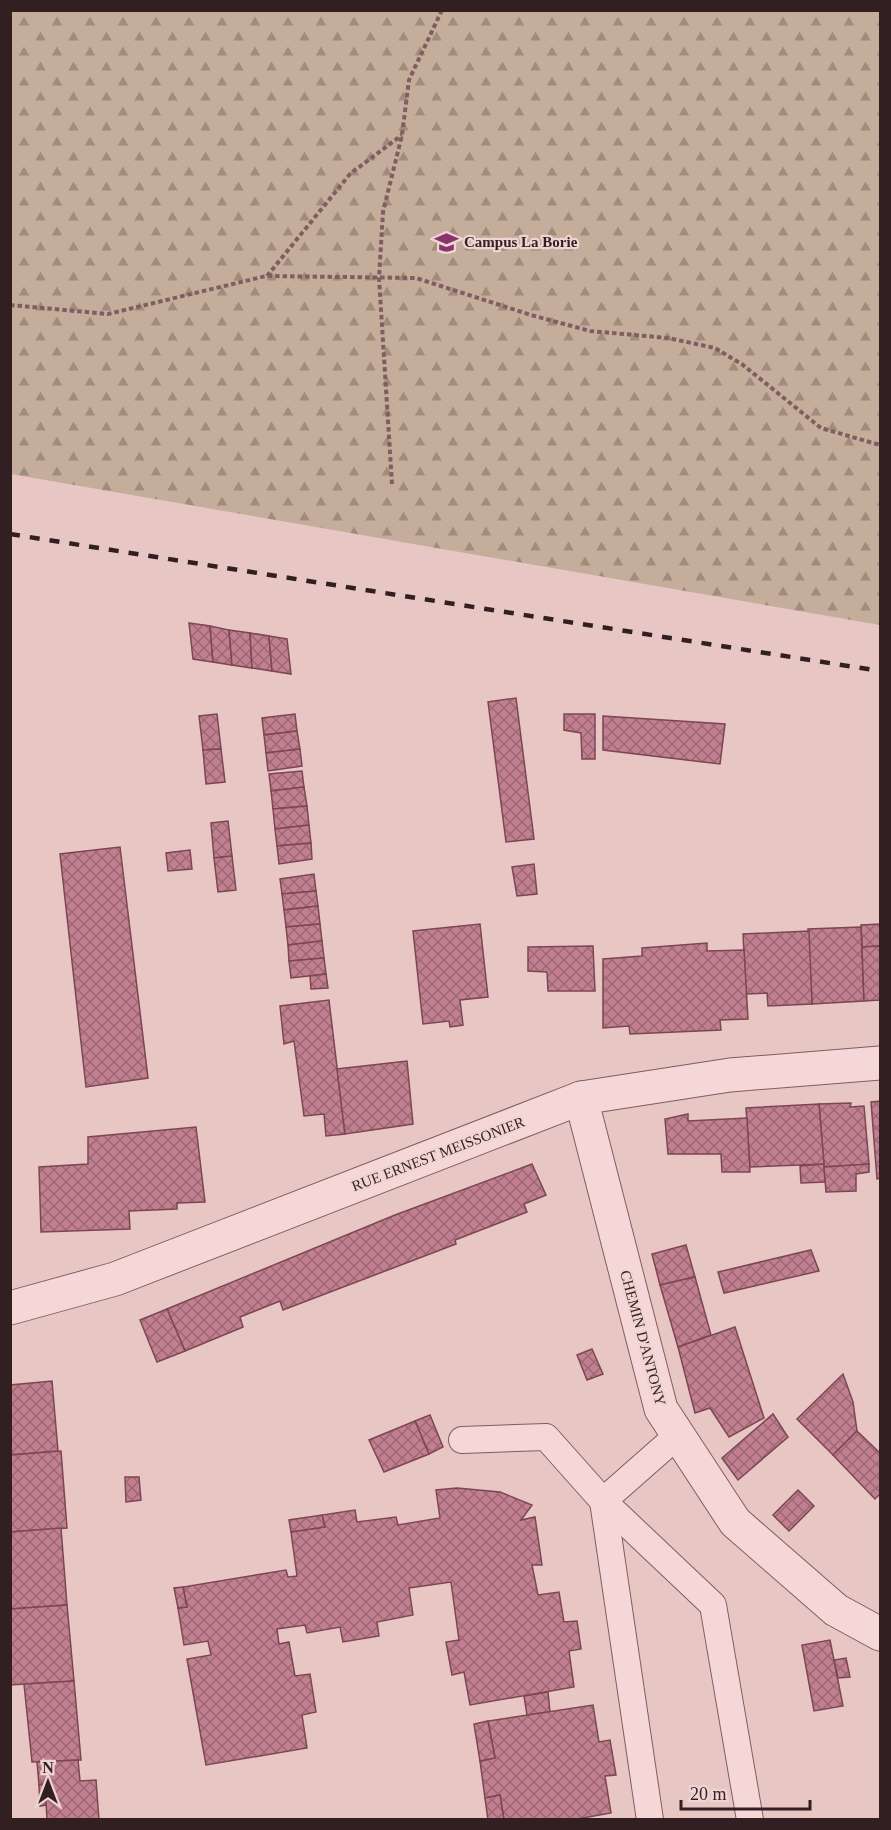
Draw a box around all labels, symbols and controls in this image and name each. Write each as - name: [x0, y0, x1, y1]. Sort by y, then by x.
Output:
- school or university icon: Campus La Borie: [433, 229, 459, 255]
- place label: Campus La Borie: [464, 234, 578, 250]
- street label: RUE ERNEST MEISSONIER: [349, 1114, 527, 1194]
- street label: CHEMIN D'ANTONY: [617, 1269, 669, 1408]
- north arrow: [18, 1752, 78, 1812]
- text: N: [42, 1759, 54, 1776]
- scale bar: [681, 1773, 810, 1811]
- text: 20 m: [690, 1784, 727, 1804]

